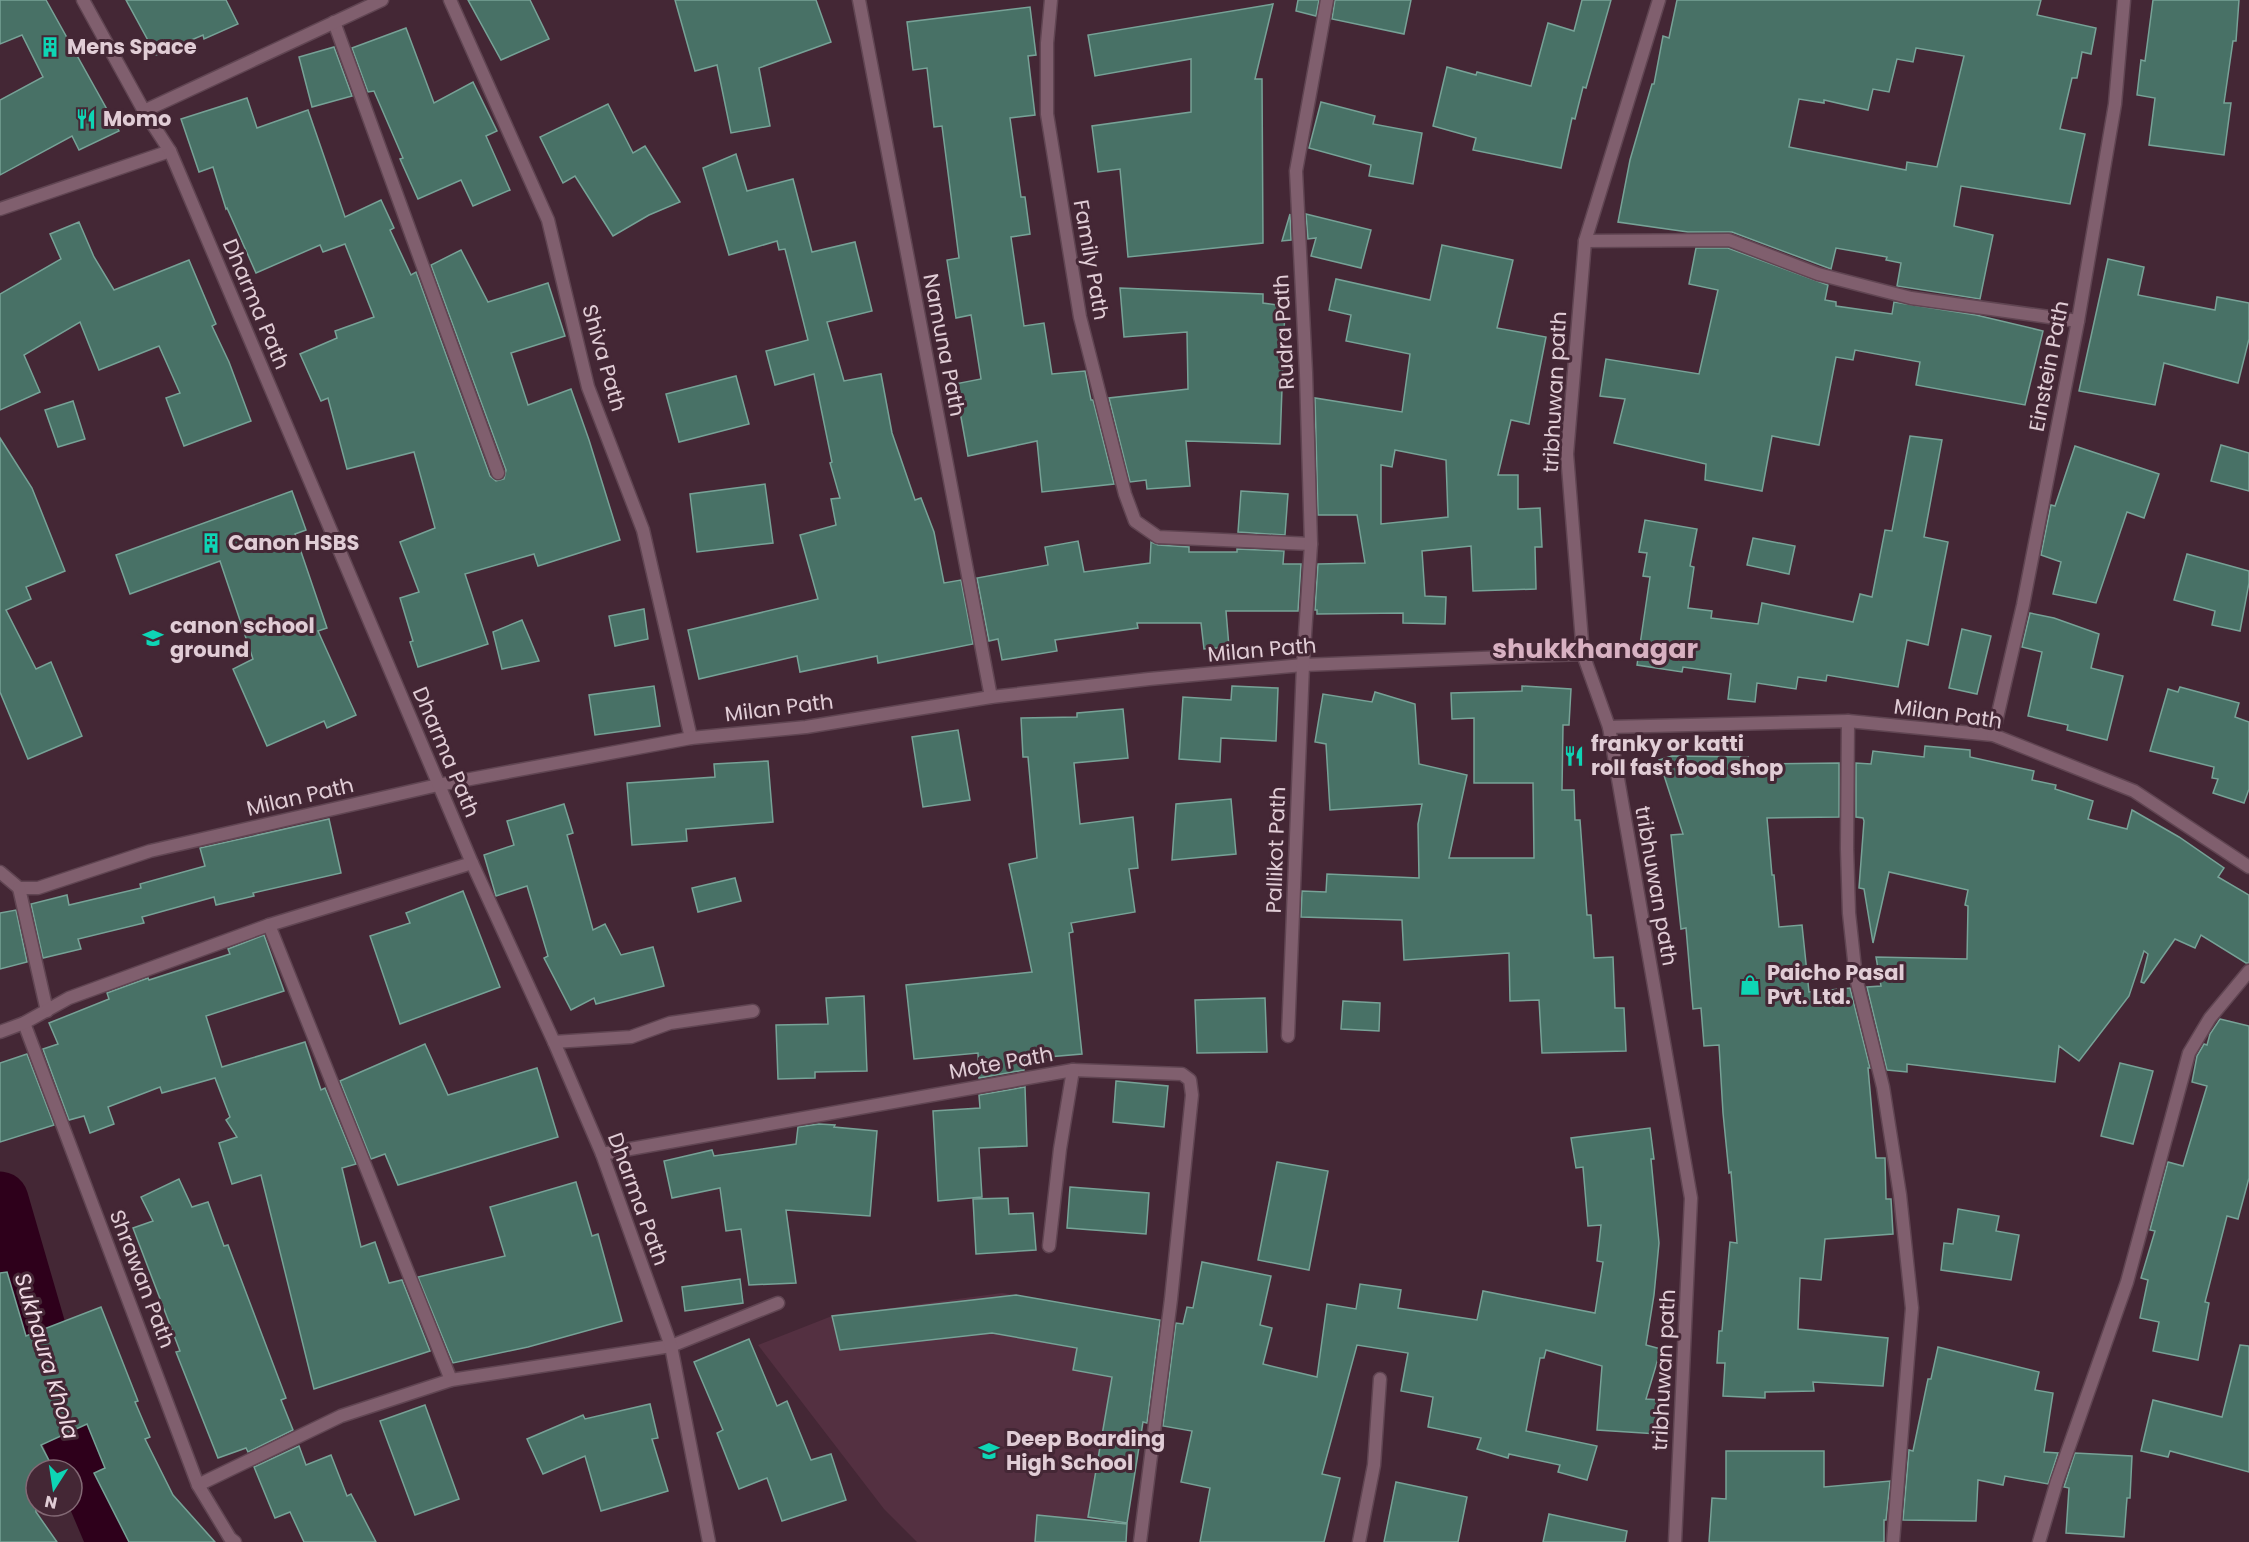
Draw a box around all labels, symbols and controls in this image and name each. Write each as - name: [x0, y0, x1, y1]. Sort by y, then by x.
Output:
- place label: Mens Space: [67, 32, 197, 61]
- building icon: Mens Space: [38, 35, 62, 59]
- place label: Momo: [103, 104, 171, 133]
- restaurant icon: Momo: [74, 107, 98, 131]
- street label: Family Path: [1067, 198, 1116, 322]
- street label: Dharma Path: [216, 234, 297, 374]
- street label: Namuna Path: [916, 271, 973, 419]
- street label: Rudra Path: [1266, 274, 1301, 390]
- street label: Einstein Path: [2022, 298, 2075, 434]
- street label: Shiva Path: [575, 301, 634, 415]
- street label: tribhuwan path: [1536, 310, 1573, 473]
- place label: Canon HSBS: [228, 528, 360, 557]
- building icon: Canon HSBS: [199, 531, 223, 555]
- place label: canon school ground: [170, 611, 315, 664]
- school or university icon: canon school ground: [141, 626, 165, 650]
- street label: Milan Path: [1206, 630, 1318, 669]
- district label: shukkhanagar: [1492, 630, 1698, 667]
- street label: Dharma Path: [406, 682, 487, 822]
- street label: Milan Path: [723, 686, 835, 729]
- street label: Milan Path: [1892, 692, 2004, 735]
- place label: franky or katti roll fast food shop: [1591, 729, 1783, 782]
- restaurant icon: franky or katti roll fast food shop: [1562, 744, 1586, 768]
- street label: Milan Path: [243, 770, 356, 823]
- street label: Pallikot Path: [1259, 786, 1292, 914]
- street label: tribhuwan path: [1628, 804, 1685, 968]
- place label: Paicho Pasal Pvt. Ltd.: [1767, 958, 1905, 1011]
- shop icon: Paicho Pasal Pvt. Ltd.: [1738, 973, 1762, 997]
- street label: Mote Path: [947, 1039, 1055, 1086]
- street label: Dharma Path: [601, 1128, 676, 1269]
- street label: Shrawan Path: [103, 1206, 182, 1352]
- water label: Sukhaura Khola: [6, 1269, 87, 1443]
- street label: tribhuwan path: [1645, 1288, 1682, 1451]
- place label: Deep Boarding High School: [1006, 1424, 1165, 1477]
- school or university icon: Deep Boarding High School: [977, 1439, 1001, 1463]
- north arrow: [24, 1458, 84, 1518]
- text: N: [43, 1490, 59, 1515]

